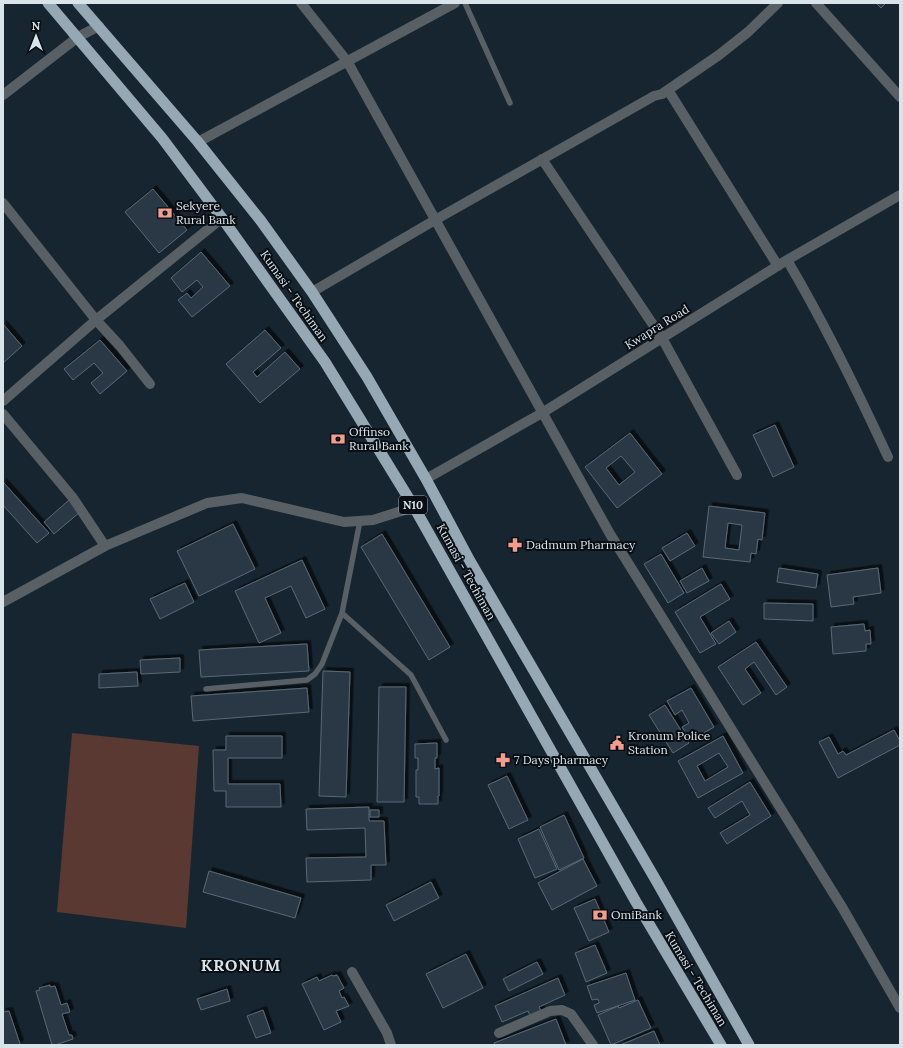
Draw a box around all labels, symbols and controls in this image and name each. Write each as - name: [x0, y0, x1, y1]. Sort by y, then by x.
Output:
- north arrow: [16, 16, 56, 56]
- text: N: [32, 19, 41, 33]
- place label: Sekyere Rural Bank: [176, 198, 236, 227]
- bank icon: Sekyere Rural Bank: [157, 205, 173, 221]
- street label: Kumasi - Techiman: [257, 247, 332, 344]
- street label: Kwapra Road: [622, 301, 692, 352]
- place label: Offinso Rural Bank: [349, 424, 409, 453]
- bank icon: Offinso Rural Bank: [330, 431, 346, 447]
- road number: N10: [399, 496, 427, 514]
- street label: Kumasi - Techiman: [434, 521, 499, 623]
- pharmacy icon: Dadmum Pharmacy: [507, 537, 523, 553]
- place label: Dadmum Pharmacy: [526, 537, 636, 552]
- place label: Kronum Police Station: [628, 728, 711, 757]
- public building icon: Kronum Police Station: [609, 735, 625, 751]
- pharmacy icon: 7 Days pharmacy: [495, 752, 511, 768]
- place label: 7 Days pharmacy: [514, 752, 609, 767]
- bank icon: OmiBank: [592, 907, 608, 923]
- place label: OmiBank: [611, 907, 662, 922]
- street label: Kumasi - Techiman: [662, 929, 731, 1029]
- district label: KRONUM: [201, 955, 281, 975]

